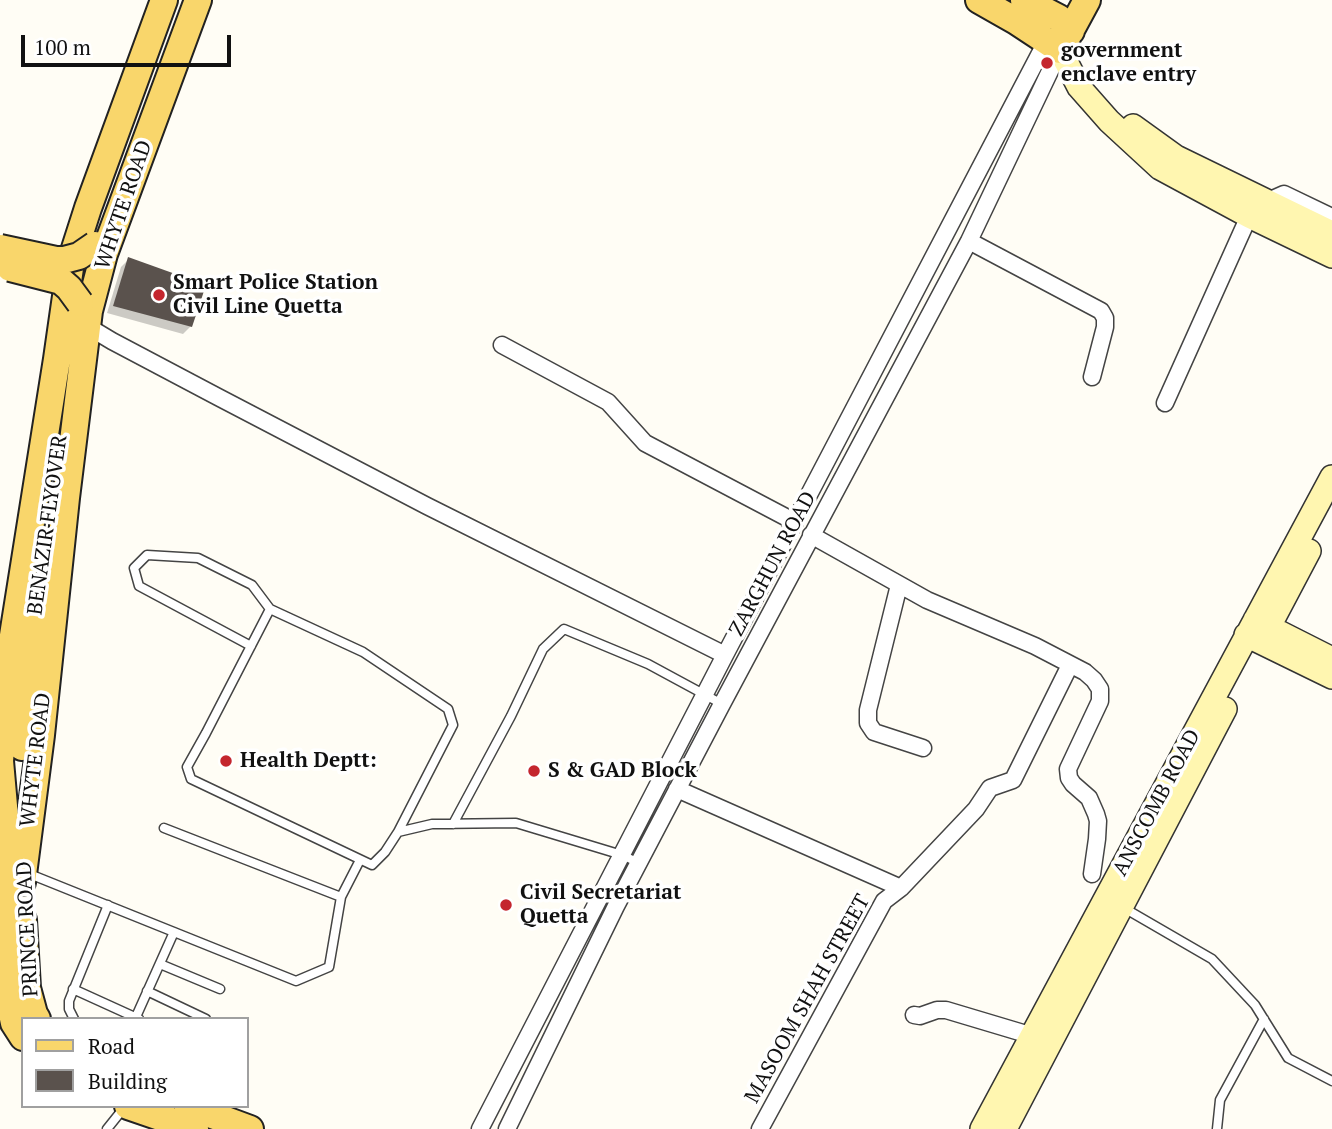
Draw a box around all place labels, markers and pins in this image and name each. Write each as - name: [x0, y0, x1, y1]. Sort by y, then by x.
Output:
- place label: government enclave entry: [1061, 38, 1196, 88]
- marker: government enclave entry: [1039, 55, 1055, 71]
- place label: Smart Police Station Civil Line Quetta: [173, 270, 378, 320]
- marker: Smart Police Station Civil Line Quetta: [151, 287, 167, 303]
- place label: Health Deptt:: [240, 748, 377, 774]
- marker: Health Deptt:: [218, 753, 234, 769]
- place label: S & GAD Block: [548, 758, 697, 784]
- marker: S & GAD Block: [526, 763, 542, 779]
- place label: Civil Secretariat Quetta: [520, 880, 681, 930]
- marker: Civil Secretariat Quetta: [498, 897, 514, 913]

